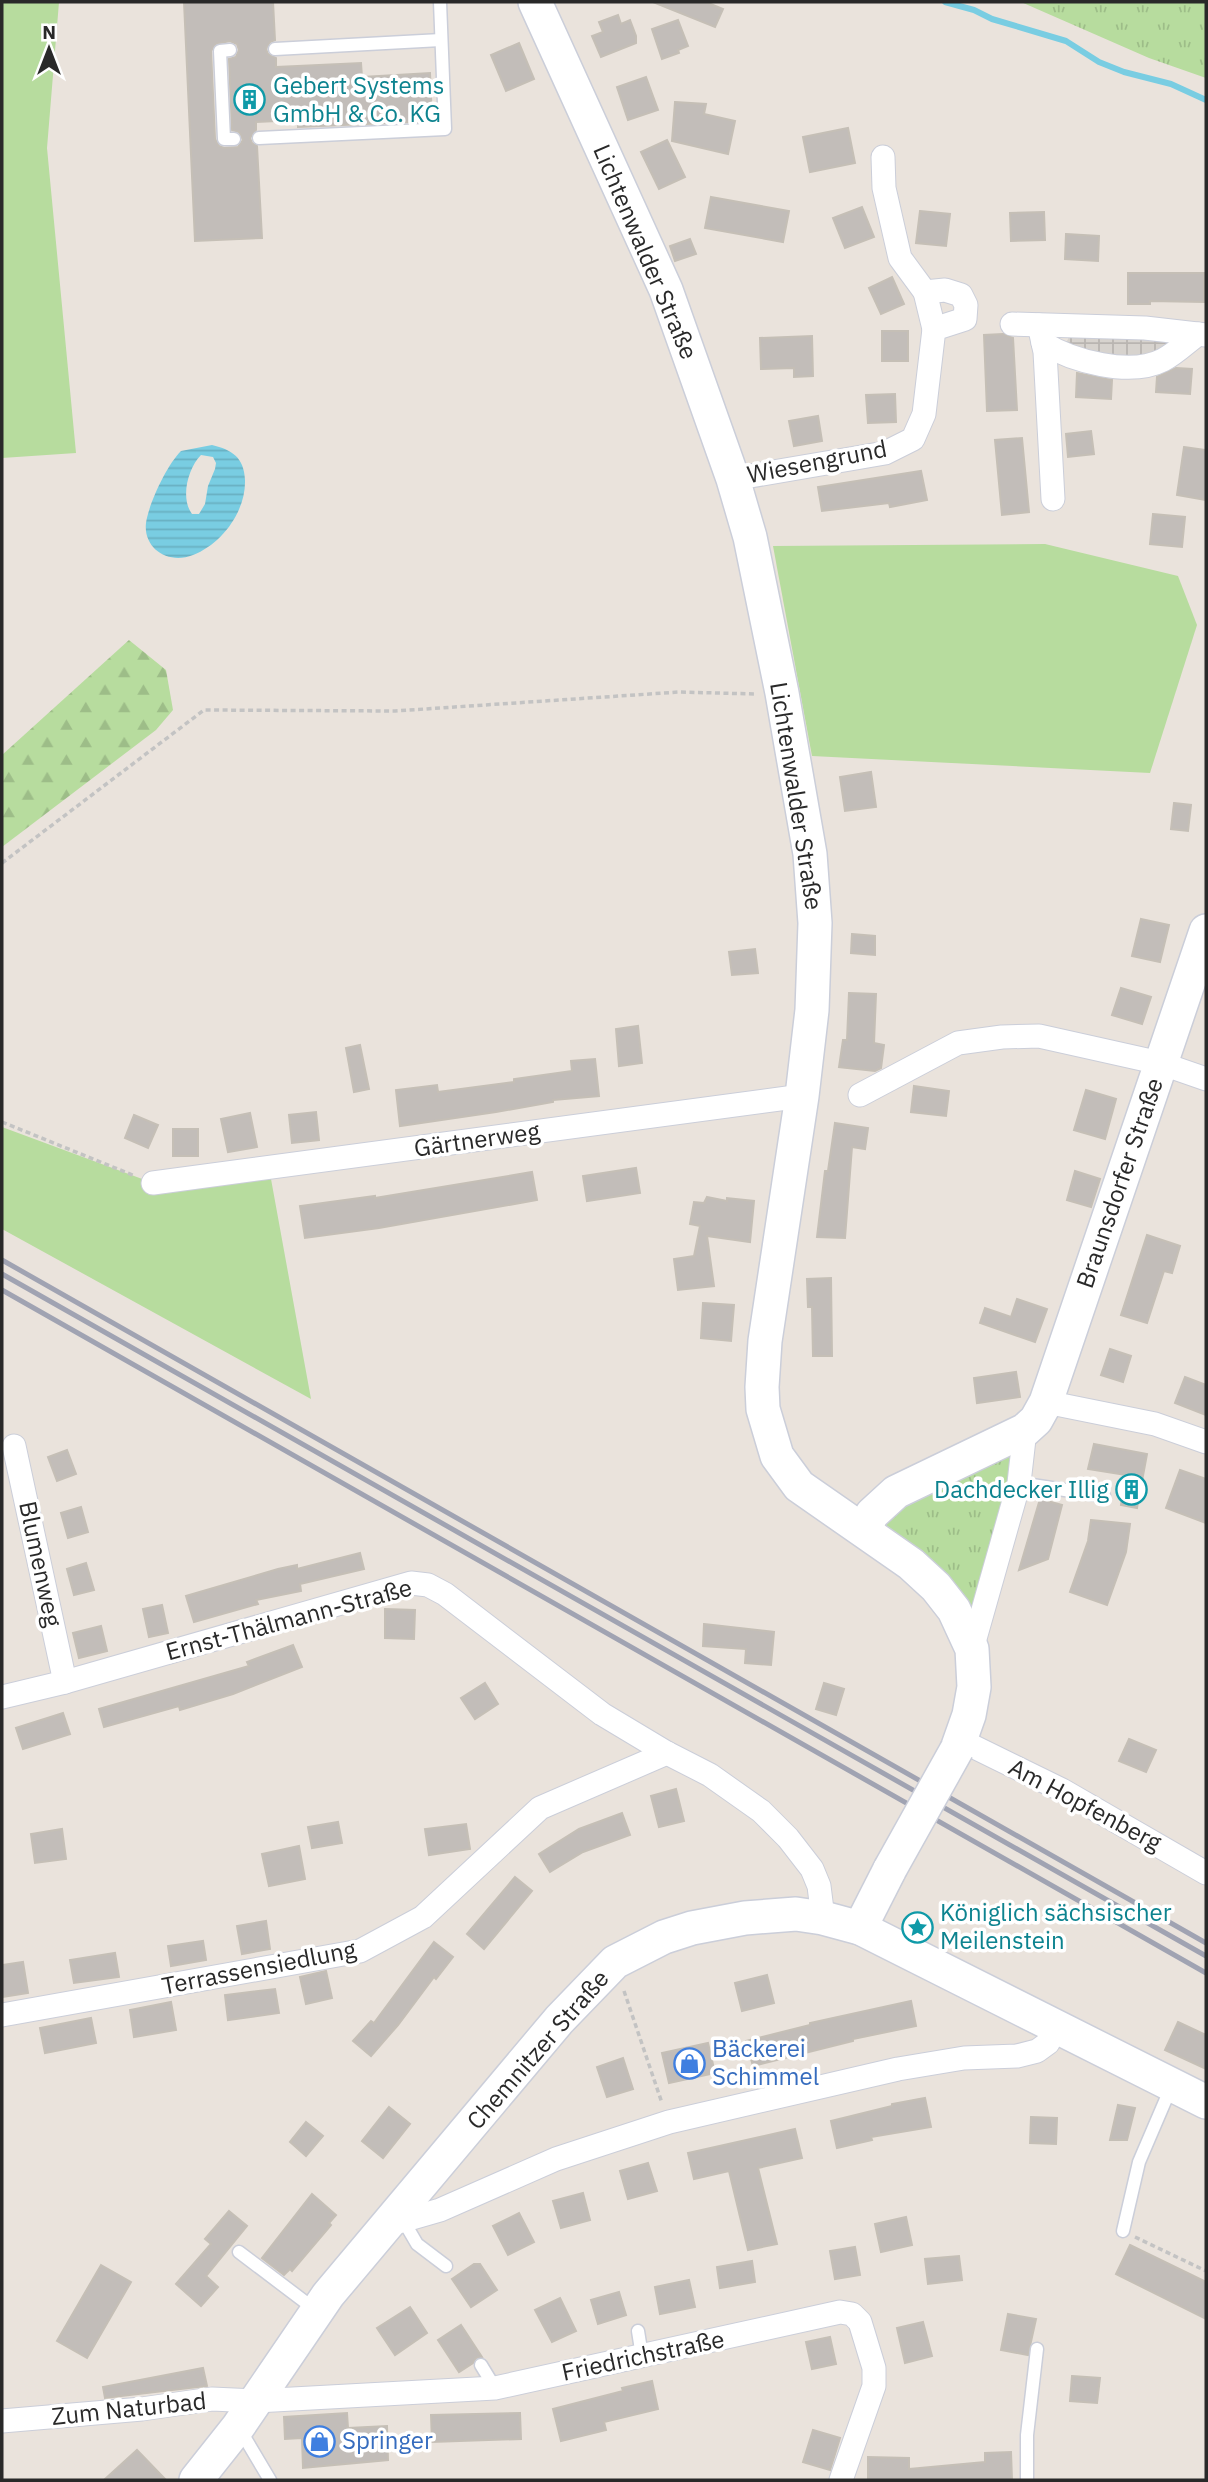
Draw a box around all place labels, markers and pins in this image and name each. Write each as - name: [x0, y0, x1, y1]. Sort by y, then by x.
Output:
- place label: Gebert Systems GmbH & Co. KG: [273, 69, 444, 129]
- building icon: Gebert Systems GmbH & Co. KG: [233, 83, 267, 117]
- place label: Dachdecker Illig: [934, 1473, 1109, 1505]
- building icon: Dachdecker Illig: [1115, 1473, 1149, 1507]
- place label: Königlich sächsischer Meilenstein: [940, 1896, 1172, 1956]
- place icon: Königlich sächsischer Meilenstein: [900, 1910, 934, 1944]
- place label: Bäckerei Schimmel: [712, 2032, 819, 2092]
- shop icon: Bäckerei Schimmel: [672, 2046, 706, 2080]
- shop icon: Springer: [302, 2424, 336, 2458]
- place label: Springer: [342, 2424, 433, 2456]

